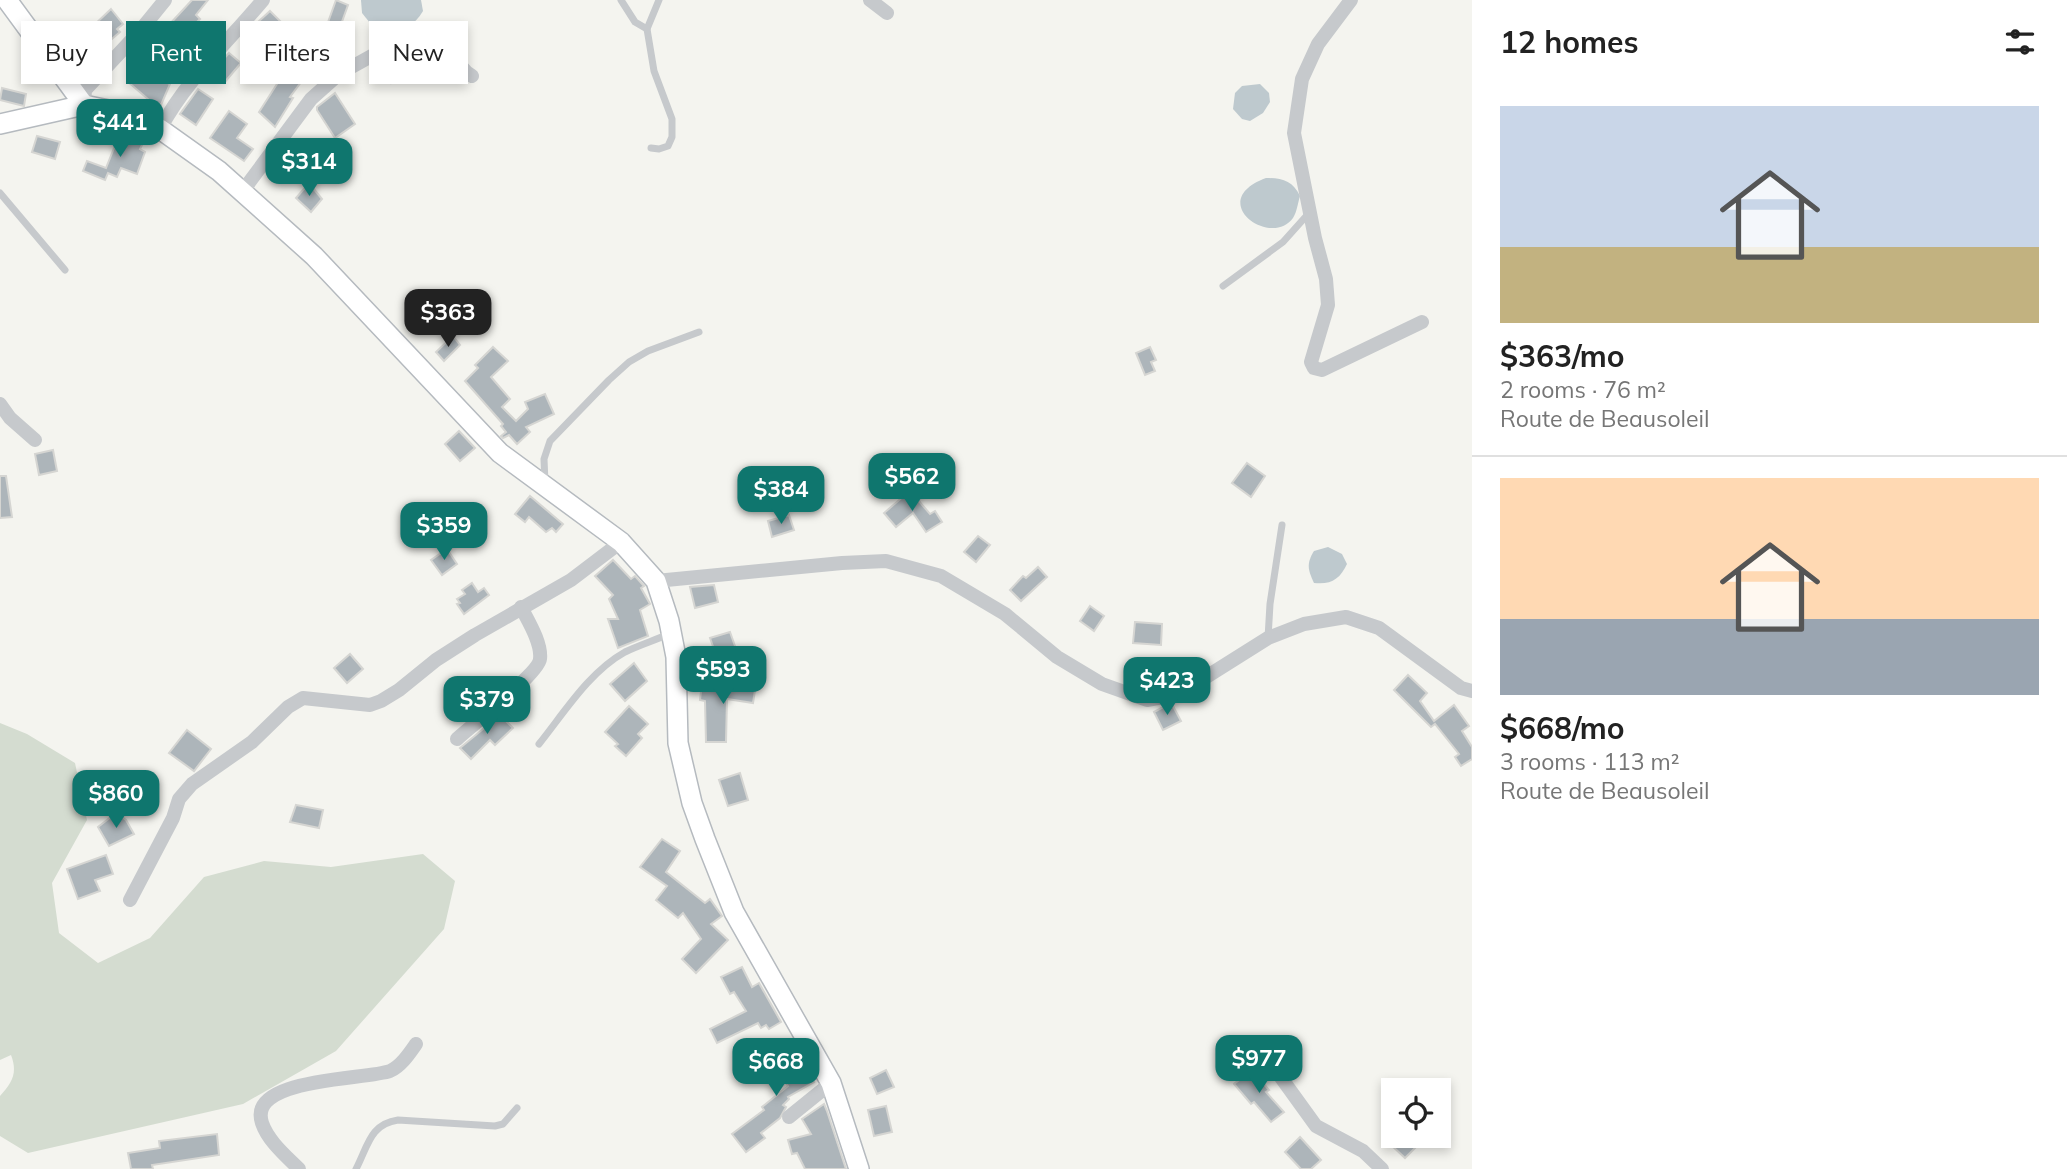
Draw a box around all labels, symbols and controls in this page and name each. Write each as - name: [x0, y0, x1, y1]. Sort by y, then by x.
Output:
- chip: Buy: [21, 21, 112, 84]
- chip: Rent: [126, 21, 226, 84]
- chip: Filters: [240, 21, 355, 84]
- chip: New: [369, 21, 468, 84]
- text: 12 homes: [1500, 23, 1639, 61]
- icon: filters: [2001, 23, 2039, 61]
- pin: $441: [79, 100, 161, 159]
- text: $441: [92, 107, 148, 136]
- pin: $314: [268, 138, 350, 198]
- text: $314: [281, 146, 337, 175]
- icon: home: [1707, 152, 1833, 278]
- pin: $363: [407, 290, 489, 349]
- text: $363: [420, 297, 476, 326]
- text: $363/mo: [1500, 337, 1624, 375]
- text: 2 rooms · 76 m²: [1500, 375, 1666, 404]
- text: Route de Beausoleil: [1500, 404, 1710, 433]
- pin: $562: [871, 454, 953, 513]
- text: $562: [884, 461, 940, 490]
- pin: $384: [740, 466, 822, 526]
- text: $384: [753, 474, 809, 503]
- pin: $359: [403, 503, 485, 562]
- text: $359: [416, 510, 472, 539]
- icon: home: [1707, 524, 1833, 650]
- pin: $593: [682, 646, 764, 706]
- text: $593: [695, 654, 751, 683]
- pin: $423: [1126, 658, 1208, 717]
- text: $423: [1139, 665, 1195, 694]
- pin: $379: [446, 676, 528, 736]
- text: $379: [459, 684, 515, 713]
- text: $668/mo: [1500, 709, 1624, 747]
- text: 3 rooms · 113 m²: [1500, 747, 1680, 776]
- pin: $860: [75, 770, 157, 830]
- text: Route de Beausoleil: [1500, 776, 1710, 805]
- text: $860: [88, 778, 144, 807]
- pin: $977: [1218, 1036, 1300, 1095]
- pin: $668: [735, 1038, 817, 1098]
- text: $977: [1231, 1043, 1287, 1072]
- text: $668: [748, 1046, 804, 1075]
- map controls: [1381, 1078, 1451, 1148]
- button: locate: [1381, 1078, 1451, 1148]

